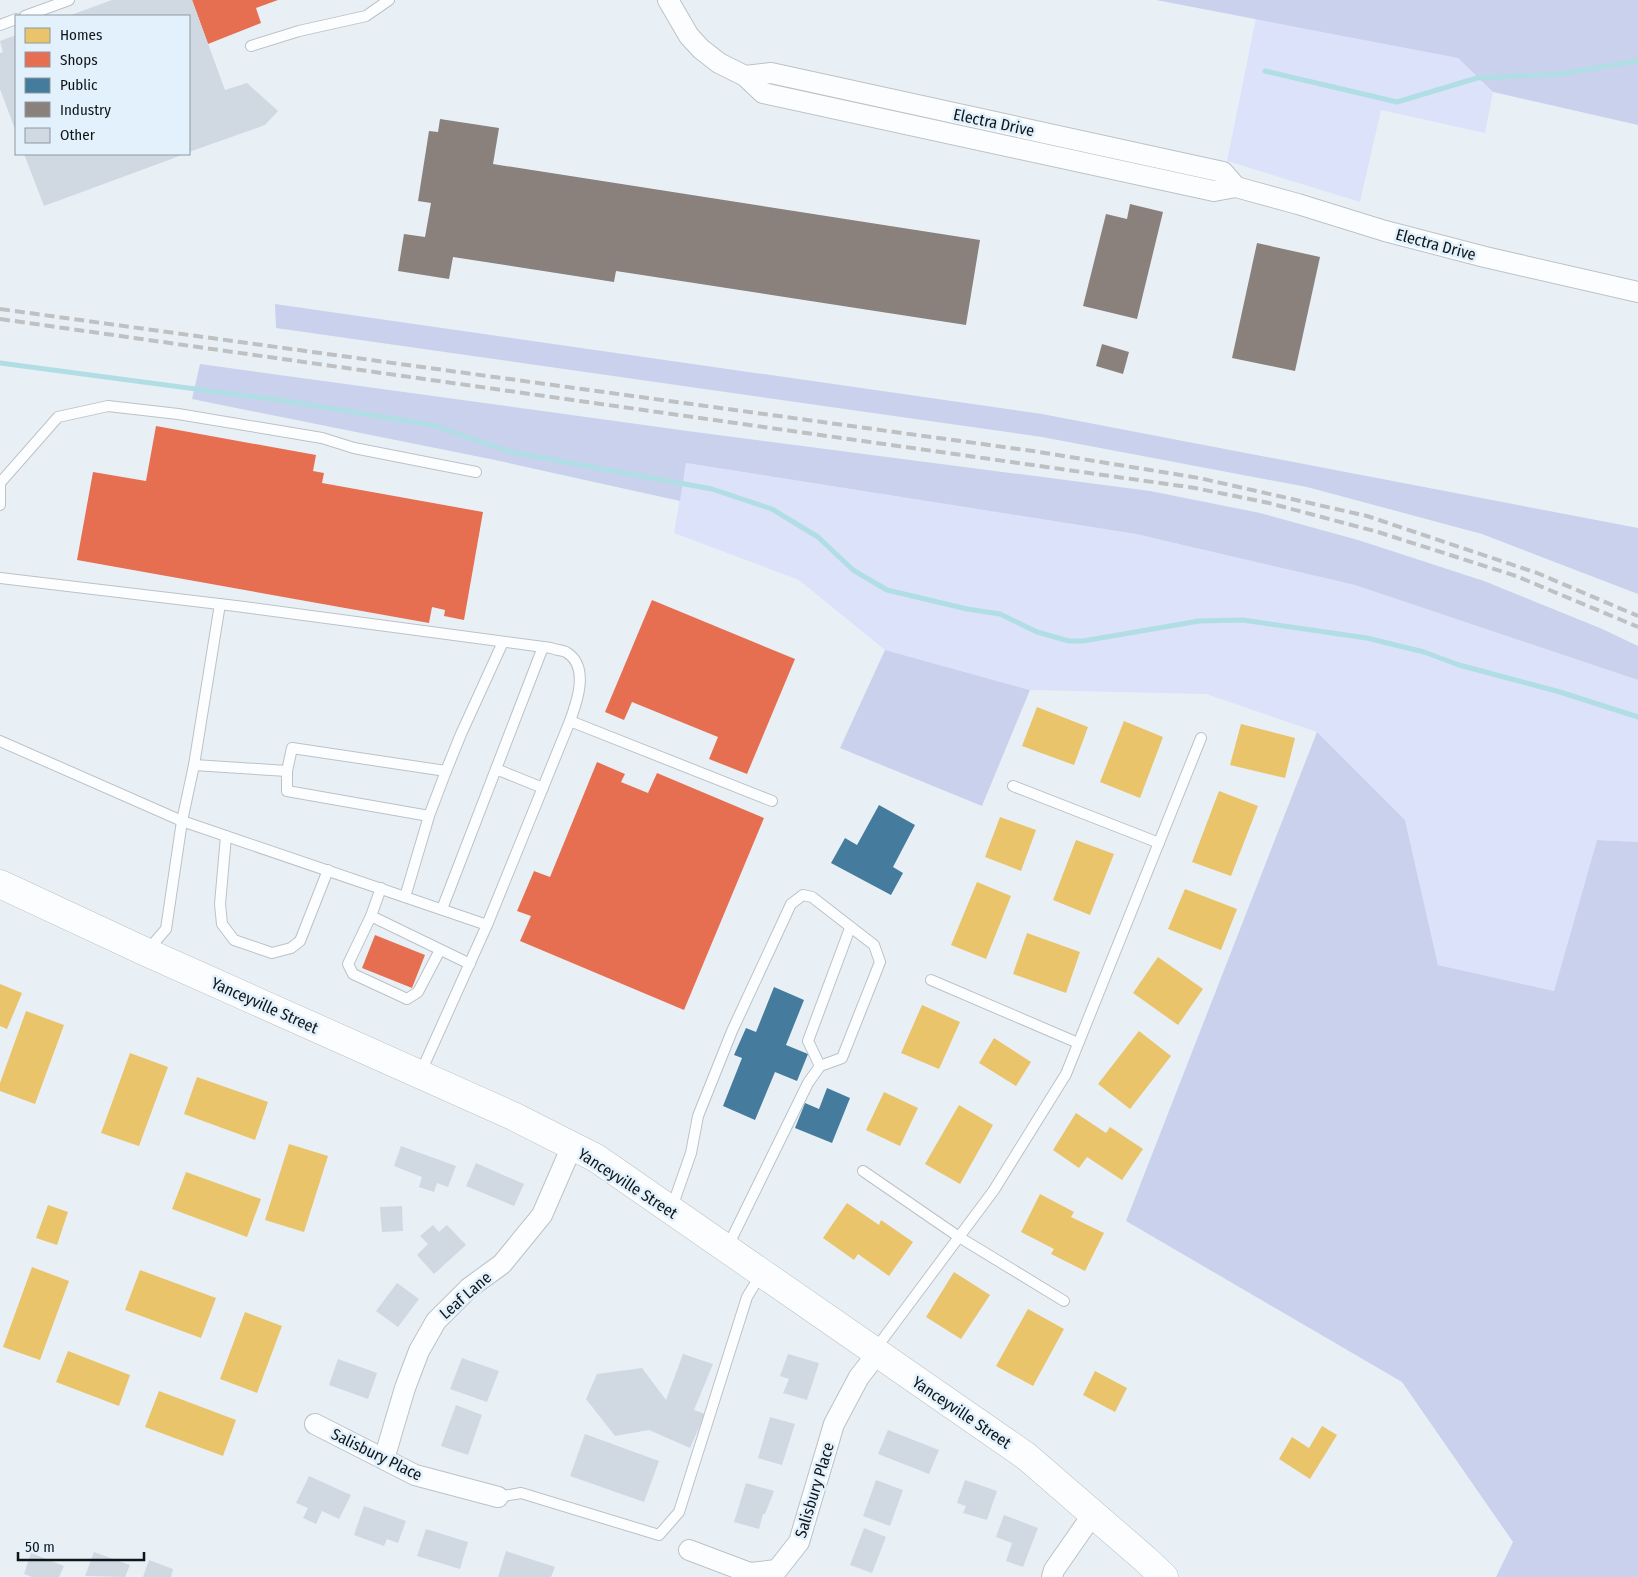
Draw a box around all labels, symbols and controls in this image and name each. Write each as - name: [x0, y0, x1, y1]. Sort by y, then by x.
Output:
- legend: [15, 15, 190, 155]
- text: Homes: [60, 26, 102, 44]
- text: Shops: [60, 51, 98, 69]
- text: Public: [60, 76, 98, 94]
- text: Industry: [60, 101, 111, 119]
- street label: Electra Drive: [952, 105, 1036, 140]
- text: Other: [60, 126, 96, 144]
- street label: Electra Drive: [1394, 225, 1478, 264]
- street label: Yanceyville Street: [208, 973, 322, 1038]
- street label: Yanceyville Street: [574, 1144, 682, 1223]
- street label: Leaf Lane: [436, 1268, 495, 1323]
- street label: Yanceyville Street: [909, 1372, 1015, 1453]
- street label: Salisbury Place: [328, 1424, 425, 1485]
- street label: Salisbury Place: [791, 1440, 838, 1540]
- scale bar: [18, 1530, 144, 1562]
- text: 50 m: [25, 1538, 55, 1556]

